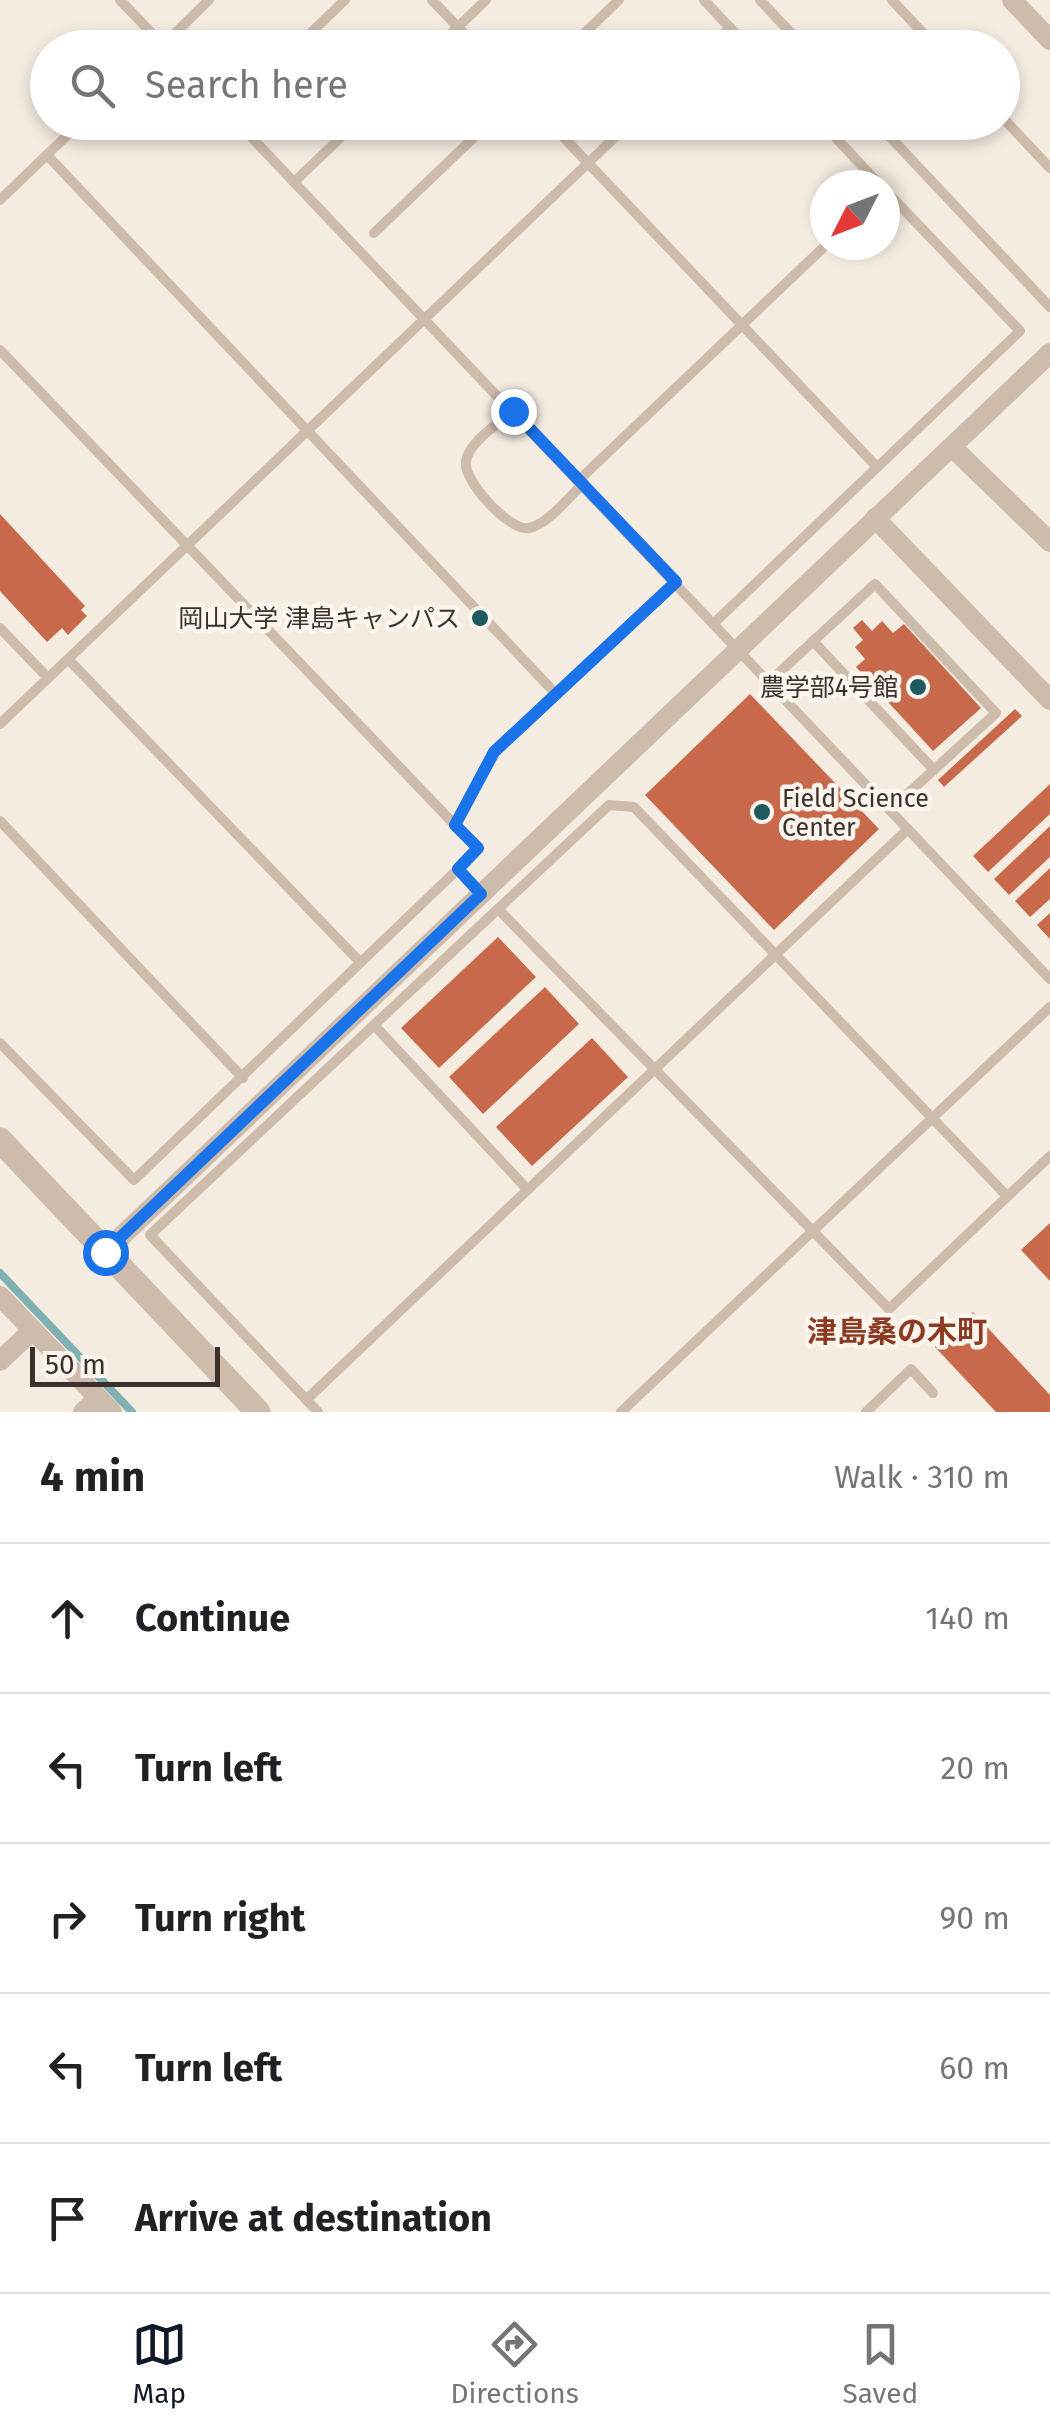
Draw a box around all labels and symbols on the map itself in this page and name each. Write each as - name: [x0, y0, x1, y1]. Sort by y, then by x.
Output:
- north arrow: [810, 170, 900, 260]
- route end: [491, 389, 537, 435]
- place label: 岡山大学 津島キャンパス: [178, 604, 460, 634]
- marker: 岡山大学 津島キャンパス: [469, 607, 491, 629]
- place label: 農学部4号館: [760, 673, 898, 703]
- marker: 農学部4号館: [907, 676, 929, 698]
- place label: Field Science Center: [782, 784, 929, 843]
- marker: Field Science Center: [751, 801, 773, 823]
- route start: [83, 1230, 129, 1276]
- district label: 津島桑の木町: [807, 1314, 987, 1350]
- scale bar: [30, 1342, 220, 1386]

